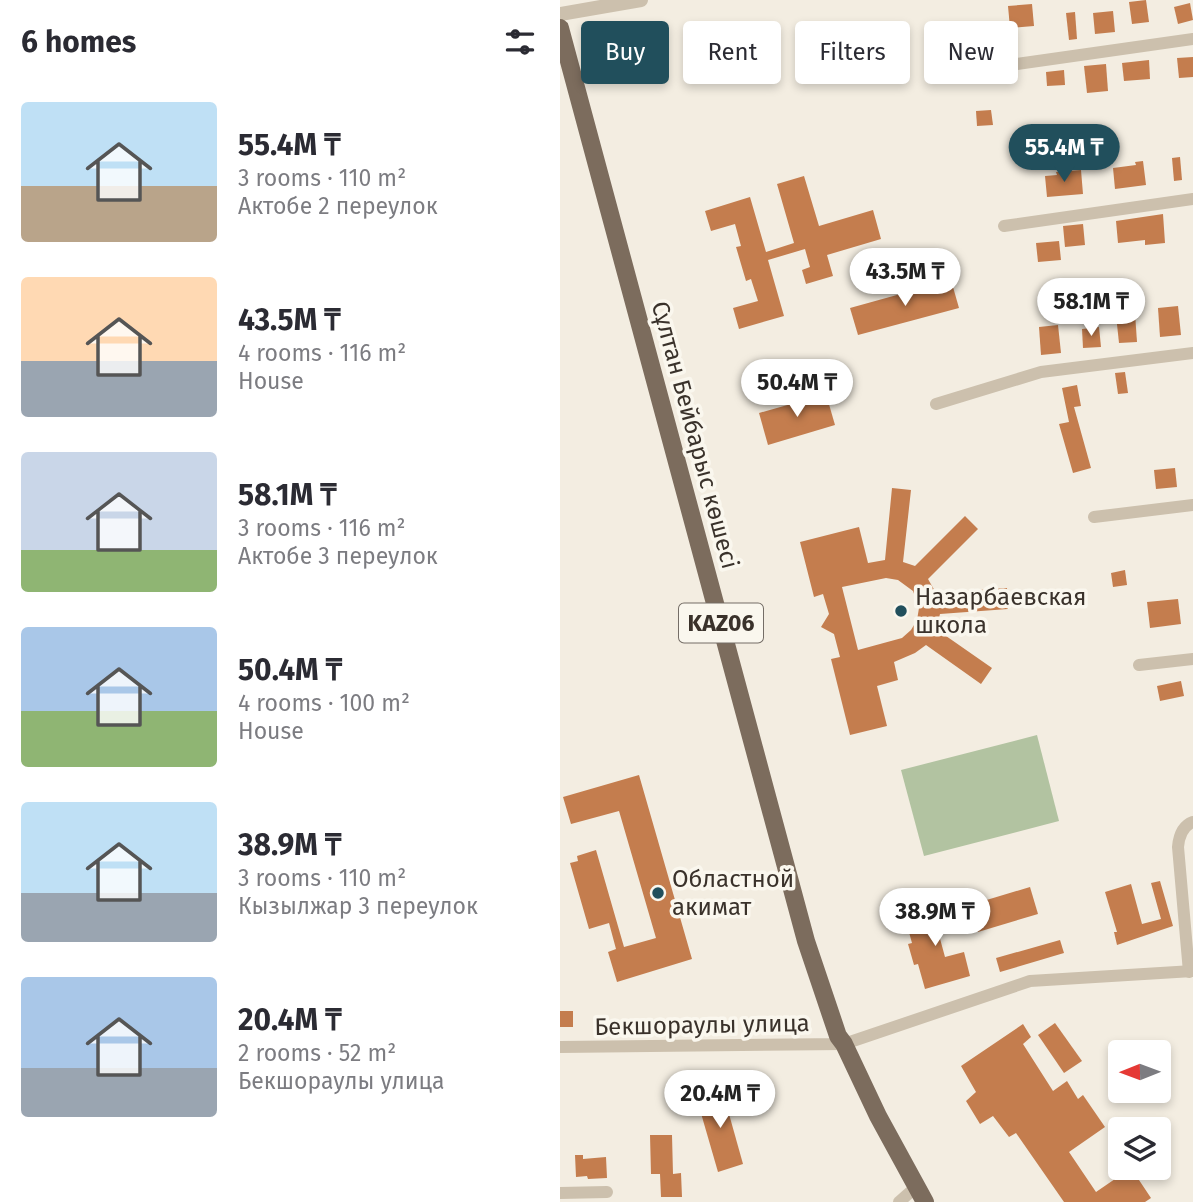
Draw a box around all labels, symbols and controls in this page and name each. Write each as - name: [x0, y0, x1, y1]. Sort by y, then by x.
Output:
- chip: Buy: [581, 21, 669, 84]
- chip: Rent: [683, 21, 781, 84]
- chip: Filters: [795, 21, 910, 84]
- chip: New: [924, 21, 1018, 84]
- icon: filters: [501, 23, 539, 61]
- text: 6 homes: [21, 24, 136, 60]
- pin: 55.4M ₸: [999, 124, 1129, 184]
- text: 55.4M ₸: [238, 127, 341, 163]
- icon: home: [77, 130, 161, 214]
- text: 55.4M ₸: [1025, 133, 1103, 161]
- text: 3 rooms · 110 m²: [238, 164, 406, 192]
- text: Актобе 2 переулок: [238, 192, 438, 220]
- pin: 43.5M ₸: [840, 248, 970, 308]
- text: 43.5M ₸: [866, 257, 944, 285]
- pin: 58.1M ₸: [1026, 278, 1156, 338]
- text: 58.1M ₸: [1053, 287, 1129, 315]
- street label: Сұлтан Бейбарыс көшесі: [646, 298, 744, 572]
- text: 43.5M ₸: [238, 302, 341, 338]
- icon: home: [77, 305, 161, 389]
- text: 4 rooms · 116 m²: [238, 339, 406, 367]
- pin: 50.4M ₸: [732, 360, 862, 419]
- text: House: [238, 367, 304, 395]
- text: 50.4M ₸: [757, 368, 837, 396]
- text: 58.1M ₸: [238, 477, 337, 513]
- icon: home: [77, 480, 161, 564]
- text: 3 rooms · 116 m²: [238, 514, 406, 542]
- text: Актобе 3 переулок: [238, 542, 438, 570]
- place label: Назарбаевская школа: [915, 583, 1087, 639]
- marker: Назарбаевская школа: [893, 603, 909, 619]
- road number: KAZ06: [679, 604, 763, 642]
- text: 50.4M ₸: [238, 652, 342, 688]
- icon: home: [77, 655, 161, 739]
- text: 4 rooms · 100 m²: [238, 689, 410, 717]
- text: House: [238, 717, 304, 745]
- text: 38.9M ₸: [238, 827, 341, 863]
- icon: home: [77, 830, 161, 914]
- text: 3 rooms · 110 m²: [238, 864, 406, 892]
- place label: Областной акимат: [672, 865, 794, 921]
- marker: Областной акимат: [650, 885, 666, 901]
- pin: 38.9M ₸: [870, 888, 1000, 948]
- text: Кызылжар 3 переулок: [238, 892, 478, 920]
- text: 38.9M ₸: [895, 897, 975, 925]
- text: 20.4M ₸: [238, 1002, 342, 1038]
- icon: home: [77, 1005, 161, 1089]
- street label: Бекшораулы улица: [594, 1009, 810, 1041]
- text: 2 rooms · 52 m²: [238, 1039, 396, 1067]
- north arrow: [1108, 1040, 1171, 1102]
- map controls: [1108, 1040, 1171, 1180]
- text: Бекшораулы улица: [238, 1067, 445, 1095]
- pin: 20.4M ₸: [655, 1070, 785, 1130]
- text: 20.4M ₸: [680, 1079, 760, 1107]
- button: layers: [1108, 1117, 1171, 1180]

